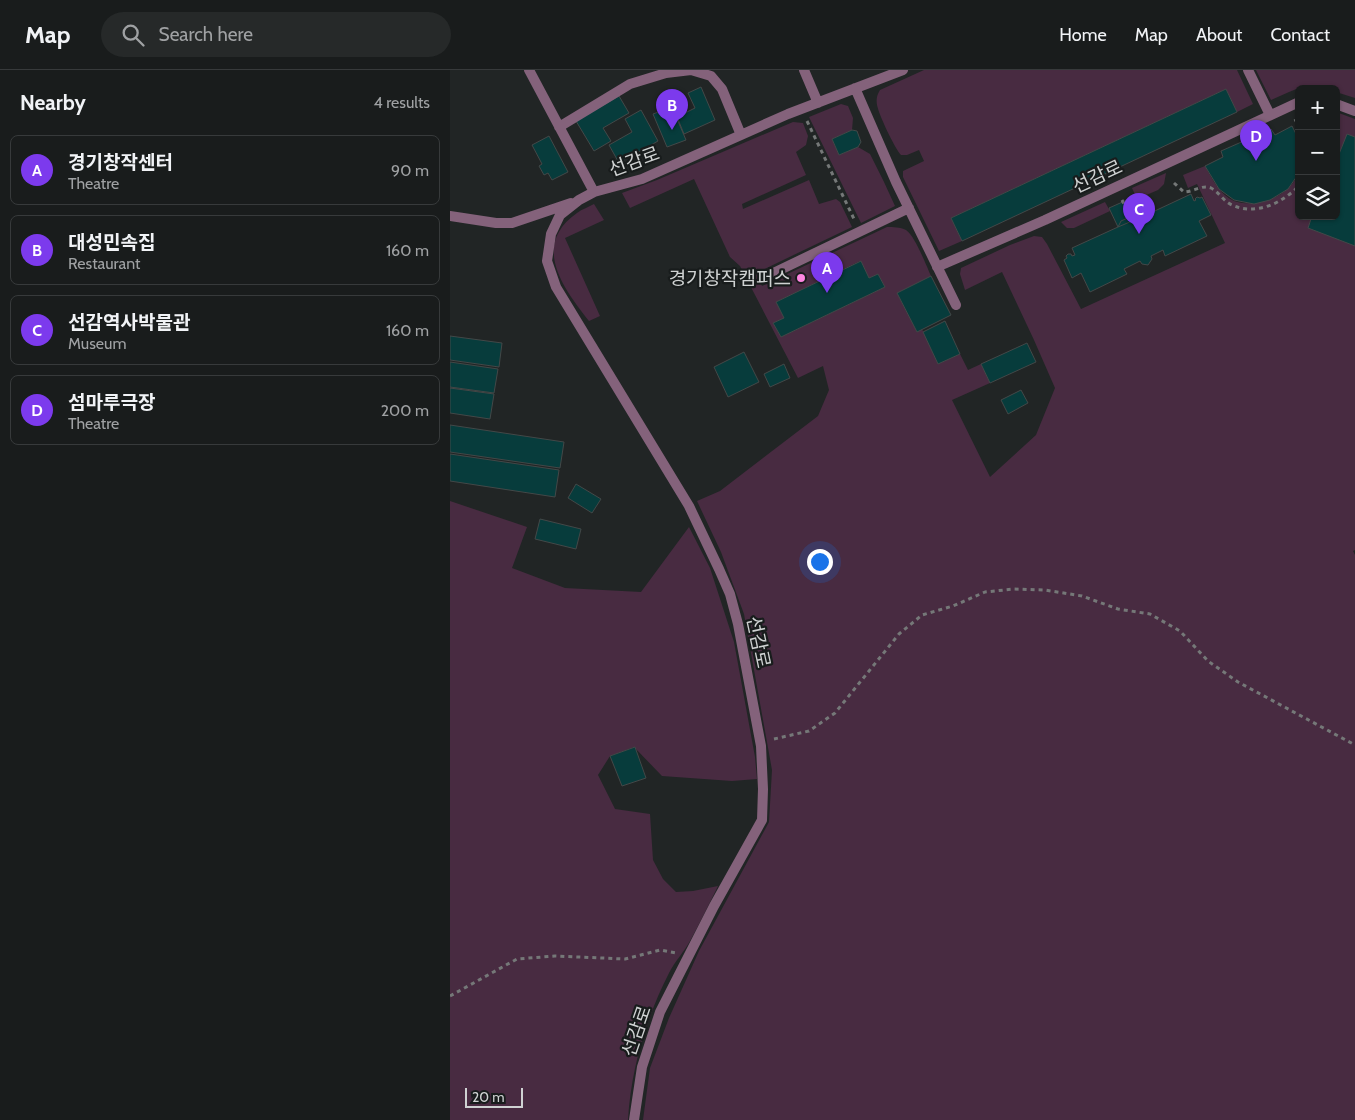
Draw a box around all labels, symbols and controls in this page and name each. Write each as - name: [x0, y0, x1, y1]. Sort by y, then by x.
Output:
- search box: [101, 12, 451, 57]
- text: Map: [25, 20, 71, 49]
- icon: search: [119, 21, 147, 49]
- text: Search here: [159, 23, 253, 46]
- text: Home: [1059, 24, 1107, 46]
- text: Map: [1135, 24, 1168, 46]
- text: About: [1196, 24, 1242, 46]
- text: Contact: [1270, 24, 1330, 46]
- map controls: [1295, 85, 1340, 220]
- button: +: [1295, 85, 1340, 130]
- pin: B: [656, 89, 688, 130]
- text: Nearby: [20, 90, 86, 115]
- text: 4 results: [373, 93, 430, 112]
- pin: D: [1240, 120, 1272, 161]
- button: −: [1295, 130, 1340, 175]
- street label: 선감로: [606, 142, 663, 181]
- text: 경기창작센터: [68, 151, 173, 174]
- street label: 선감로: [1069, 155, 1126, 198]
- text: A: [32, 161, 42, 180]
- text: 90 m: [391, 161, 429, 180]
- text: Theatre: [68, 174, 119, 193]
- button: layers: [1295, 175, 1340, 220]
- pin: C: [1123, 193, 1155, 234]
- text: 대성민속집: [68, 231, 155, 254]
- text: B: [32, 241, 42, 260]
- text: 160 m: [386, 241, 429, 260]
- pin: A: [811, 252, 843, 293]
- text: Restaurant: [68, 254, 140, 273]
- place label: 경기창작캠퍼스: [669, 267, 791, 290]
- marker: 경기창작캠퍼스: [795, 272, 807, 284]
- text: 선감역사박물관: [68, 311, 190, 334]
- text: C: [32, 321, 42, 340]
- text: 160 m: [386, 321, 429, 340]
- text: Museum: [68, 334, 126, 353]
- text: 섬마루극장: [68, 391, 155, 414]
- text: D: [31, 401, 43, 420]
- text: 200 m: [381, 401, 429, 420]
- text: Theatre: [68, 414, 119, 433]
- your location: [807, 549, 833, 575]
- street label: 선감로: [742, 614, 775, 670]
- street label: 선감로: [617, 1003, 656, 1060]
- scale bar: [465, 1085, 522, 1108]
- text: 20 m: [472, 1088, 505, 1106]

